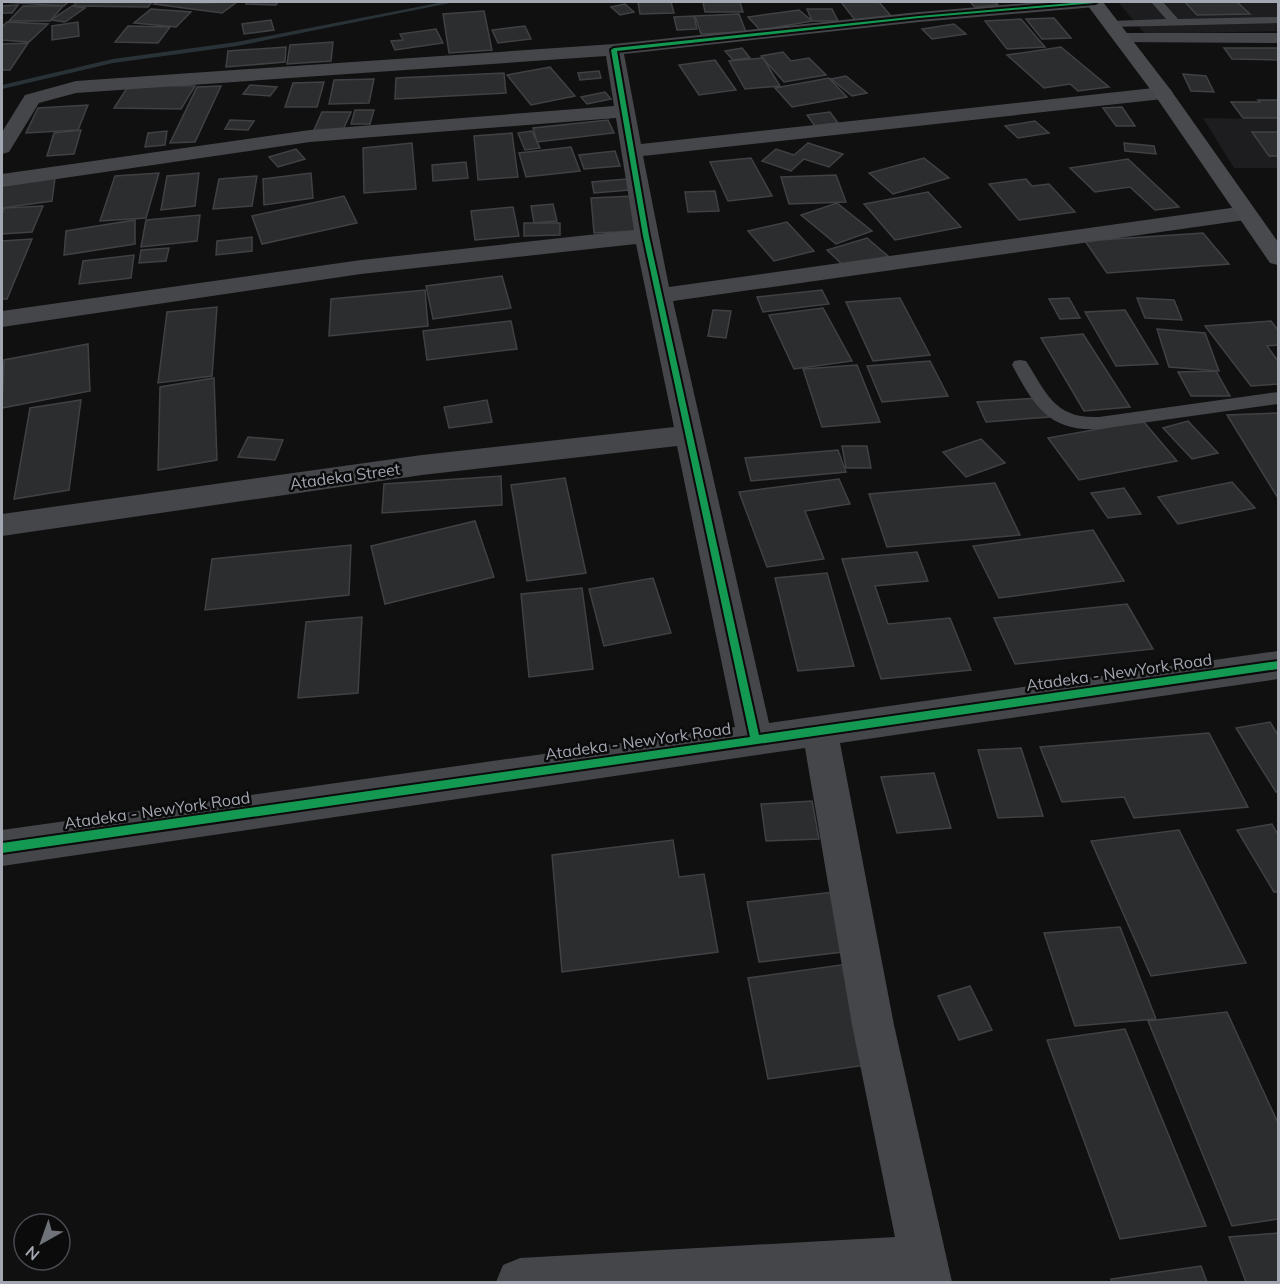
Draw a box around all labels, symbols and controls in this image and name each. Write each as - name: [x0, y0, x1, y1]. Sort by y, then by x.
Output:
- street label: Atadeka Street: [289, 458, 402, 494]
- street label: Atadeka - NewYork Road: [1025, 649, 1213, 695]
- street label: Atadeka - NewYork Road: [544, 718, 732, 764]
- street label: Atadeka - NewYork Road: [63, 787, 251, 833]
- north arrow: [12, 1212, 72, 1272]
- text: N: [21, 1242, 43, 1265]

